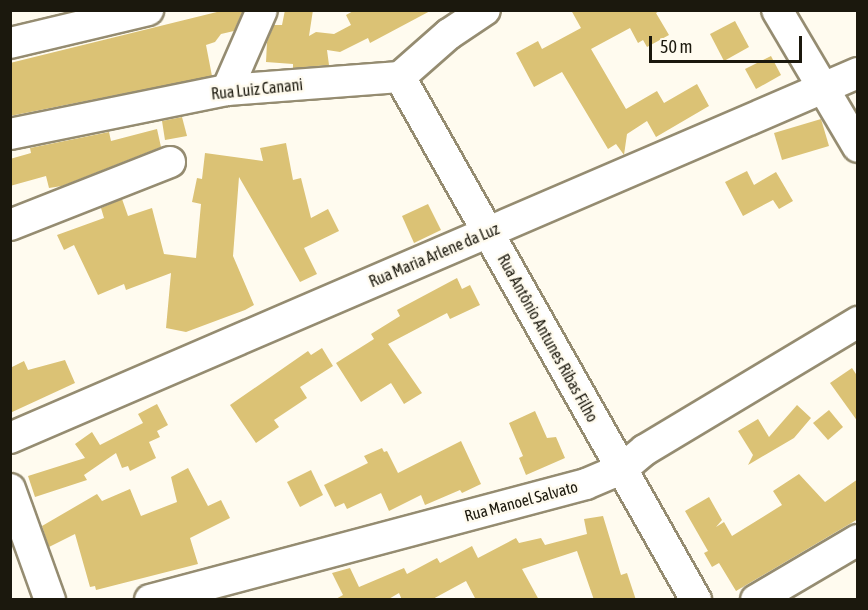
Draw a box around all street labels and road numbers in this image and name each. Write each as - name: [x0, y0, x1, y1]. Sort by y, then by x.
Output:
- street label: Rua Luiz Canani: [210, 75, 304, 103]
- street label: Rua Maria Arlene da Luz: [366, 219, 502, 291]
- street label: Rua Antônio Antunes Ribas Filho: [494, 251, 602, 425]
- street label: Rua Manoel Salvato: [462, 477, 580, 525]

